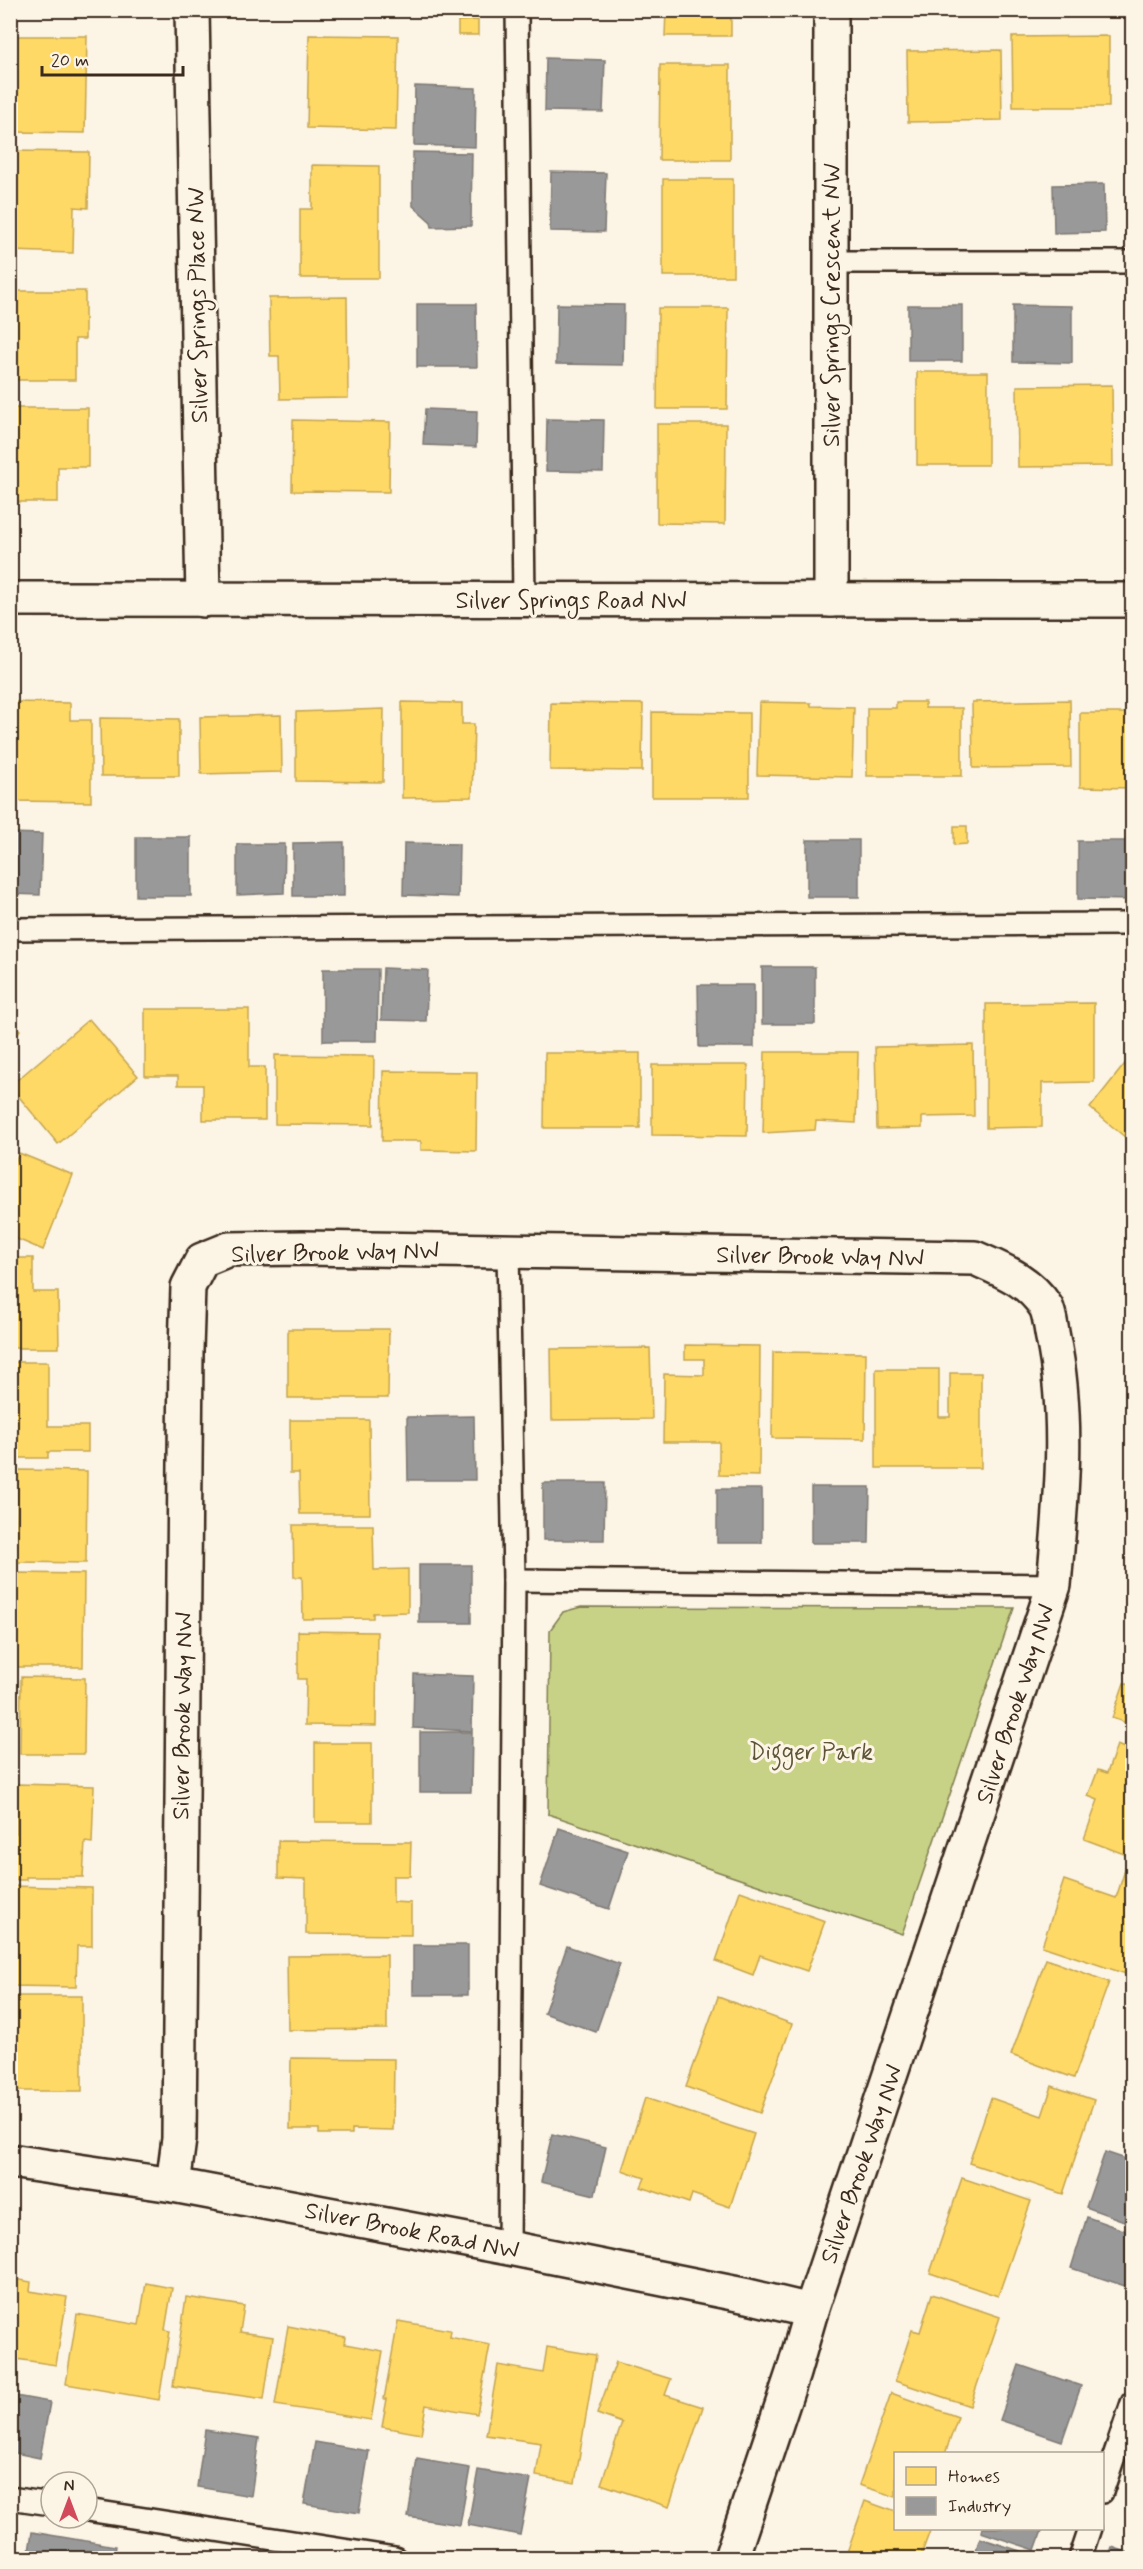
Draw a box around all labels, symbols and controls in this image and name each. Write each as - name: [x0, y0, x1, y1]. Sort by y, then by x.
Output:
- scale bar: [42, 39, 183, 77]
- text: 20 m: [51, 49, 89, 73]
- street label: Silver Springs Crescent NW: [817, 163, 850, 447]
- street label: Silver Springs Place NW: [181, 187, 218, 423]
- street label: Silver Springs Road NW: [455, 586, 687, 619]
- street label: Silver Brook Way NW: [231, 1236, 439, 1271]
- street label: Silver Brook Way NW: [716, 1240, 924, 1275]
- street label: Silver Brook Way NW: [970, 1601, 1063, 1808]
- street label: Silver Brook Way NW: [166, 1612, 201, 1820]
- park label: Digger Park: [749, 1737, 873, 1771]
- street label: Silver Brook Way NW: [814, 2061, 911, 2268]
- street label: Silver Brook Road NW: [302, 2196, 521, 2267]
- legend: [894, 2452, 1104, 2530]
- text: Homes: [948, 2465, 1000, 2489]
- north arrow: [39, 2470, 99, 2530]
- text: N: [64, 2476, 74, 2497]
- text: Industry: [948, 2495, 1011, 2519]

